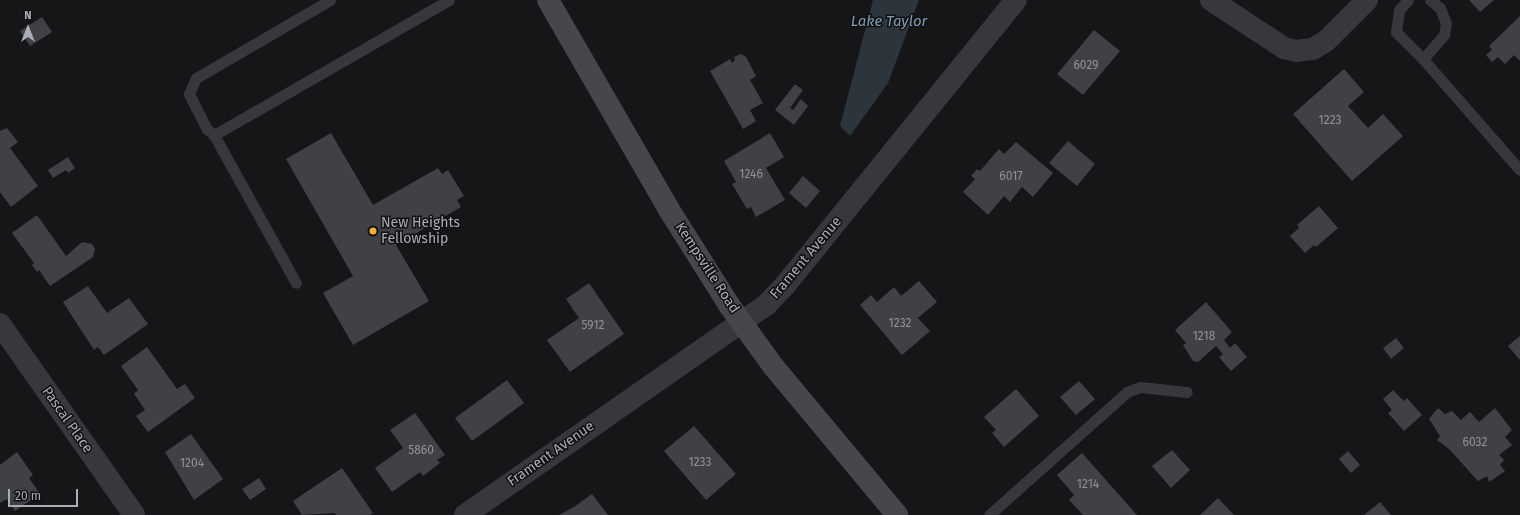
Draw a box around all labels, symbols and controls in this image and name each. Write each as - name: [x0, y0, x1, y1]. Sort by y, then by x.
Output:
- north arrow: [8, 8, 48, 48]
- text: N: [24, 9, 32, 22]
- water label: Lake Taylor: [851, 13, 927, 31]
- house number: 6029: [1073, 59, 1099, 73]
- house number: 1223: [1318, 114, 1342, 128]
- house number: 1246: [739, 168, 763, 182]
- house number: 6017: [999, 170, 1023, 184]
- street label: Frament Avenue: [767, 214, 845, 302]
- place label: New Heights Fellowship: [381, 215, 460, 248]
- street label: Kempsville Road: [671, 219, 743, 317]
- marker: New Heights Fellowship: [368, 226, 378, 236]
- house number: 1232: [889, 317, 911, 331]
- house number: 5912: [581, 319, 605, 333]
- house number: 1218: [1193, 330, 1215, 344]
- street label: Pascal Place: [38, 384, 96, 456]
- street label: Frament Avenue: [504, 418, 598, 490]
- house number: 6032: [1463, 436, 1487, 450]
- house number: 5860: [408, 444, 434, 458]
- house number: 1233: [688, 456, 712, 470]
- house number: 1204: [180, 457, 204, 471]
- house number: 1214: [1077, 478, 1099, 492]
- scale bar: [10, 481, 80, 507]
- text: 20 m: [15, 489, 41, 503]

